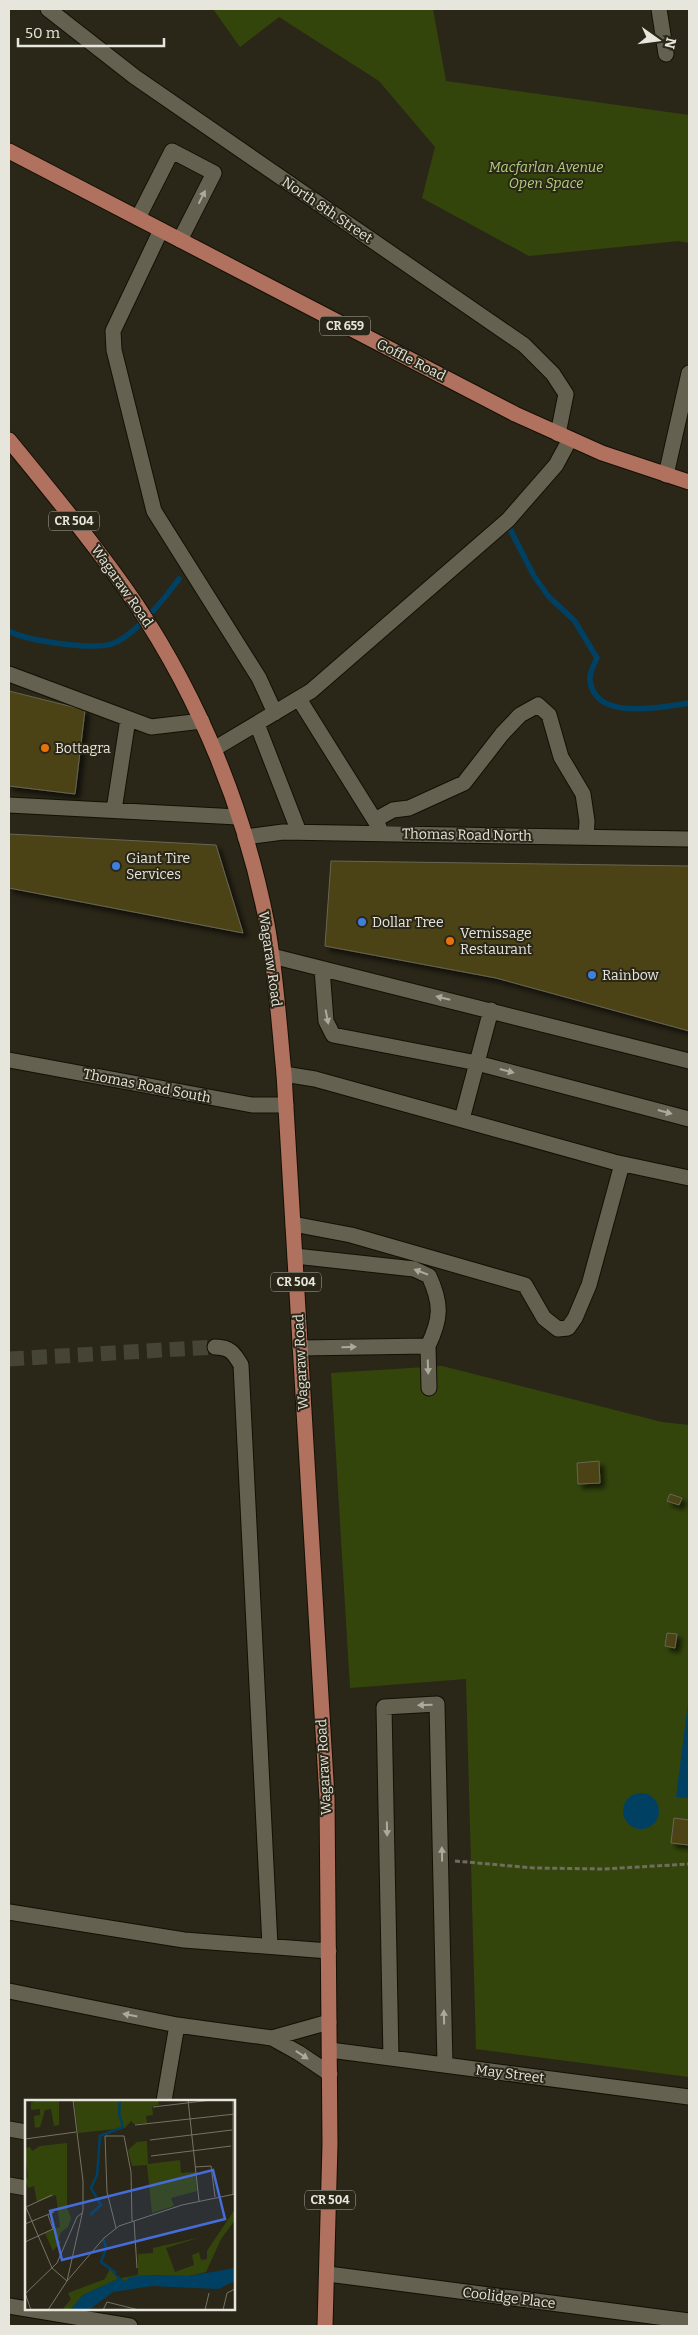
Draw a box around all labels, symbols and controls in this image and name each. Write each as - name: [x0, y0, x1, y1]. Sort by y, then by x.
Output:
- scale bar: [18, 15, 164, 47]
- north arrow: [633, 15, 683, 65]
- text: 50 m: [25, 24, 61, 42]
- text: N: [661, 36, 680, 51]
- park label: Macfarlan Avenue Open Space: [489, 159, 603, 192]
- street label: North 8th Street: [278, 173, 376, 247]
- one-way arrow: [198, 190, 206, 204]
- road number: CR 659: [320, 316, 370, 336]
- street label: Goffle Road: [374, 335, 448, 385]
- road number: CR 504: [49, 512, 99, 530]
- street label: Wagaraw Road: [87, 542, 157, 630]
- place label: Bottagra: [55, 740, 111, 757]
- marker: Bottagra: [39, 742, 51, 754]
- street label: Thomas Road North: [402, 825, 532, 845]
- place label: Giant Tire Services: [126, 850, 190, 883]
- marker: Giant Tire Services: [110, 860, 122, 872]
- street label: Wagaraw Road: [255, 910, 285, 1008]
- place label: Dollar Tree: [372, 914, 444, 931]
- marker: Dollar Tree: [356, 916, 368, 928]
- place label: Vernissage Restaurant: [460, 925, 532, 958]
- marker: Vernissage Restaurant: [444, 935, 456, 947]
- place label: Rainbow: [602, 967, 660, 984]
- marker: Rainbow: [586, 969, 598, 981]
- one-way arrow: [436, 994, 451, 1002]
- one-way arrow: [323, 1009, 331, 1025]
- street label: Thomas Road South: [82, 1065, 213, 1107]
- one-way arrow: [500, 1067, 515, 1075]
- one-way arrow: [657, 1109, 672, 1117]
- one-way arrow: [414, 1268, 428, 1276]
- road number: CR 504: [271, 1272, 321, 1291]
- street label: Wagaraw Road: [290, 1314, 312, 1410]
- one-way arrow: [341, 1343, 357, 1351]
- one-way arrow: [424, 1359, 432, 1375]
- one-way arrow: [417, 1701, 433, 1709]
- street label: Wagaraw Road: [313, 1719, 335, 1815]
- one-way arrow: [383, 1821, 391, 1837]
- one-way arrow: [437, 1846, 445, 1862]
- one-way arrow: [440, 2008, 448, 2024]
- one-way arrow: [122, 2011, 137, 2019]
- one-way arrow: [295, 2050, 308, 2059]
- street label: May Street: [475, 2061, 545, 2087]
- inset map: [25, 2100, 235, 2310]
- road number: CR 504: [305, 2190, 355, 2210]
- street label: Coolidge Place: [462, 2284, 556, 2312]

